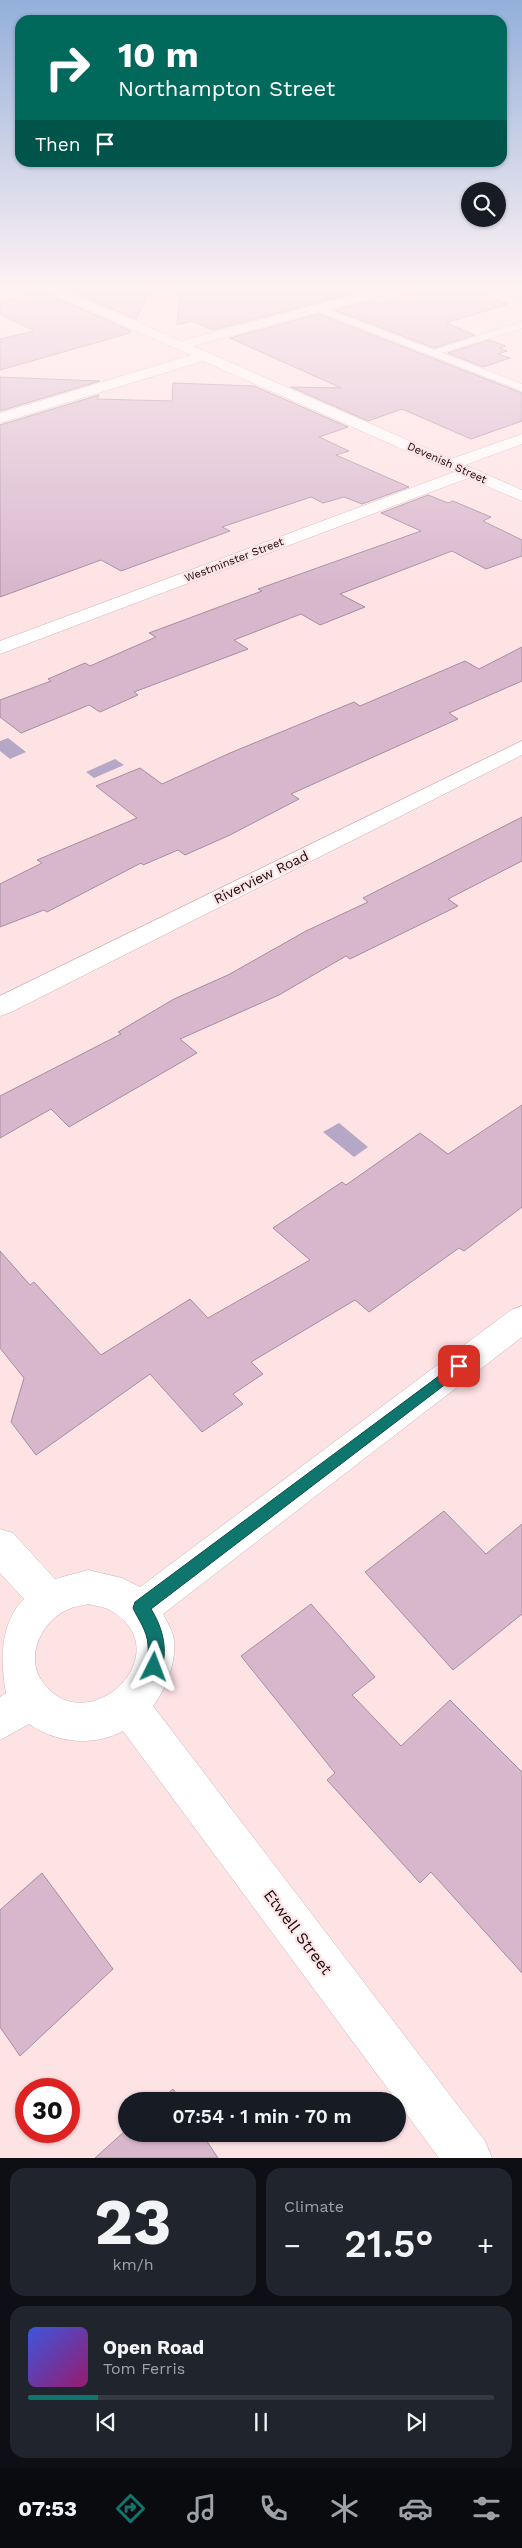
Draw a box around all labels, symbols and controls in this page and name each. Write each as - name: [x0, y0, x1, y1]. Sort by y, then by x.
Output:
- text: 10 m: [118, 34, 199, 76]
- icon: right: [35, 35, 100, 100]
- text: Northampton Street: [118, 76, 335, 101]
- icon: arrive: [91, 130, 119, 158]
- text: Then: [35, 133, 81, 156]
- map controls: [461, 182, 506, 227]
- button: search: [461, 182, 506, 227]
- street label: Devenish Street: [405, 440, 489, 486]
- street label: Westminster Street: [183, 535, 286, 585]
- street label: Riverview Road: [211, 847, 311, 907]
- pin: [438, 1345, 480, 1387]
- icon: arrive: [445, 1352, 473, 1380]
- position arrow: [127, 1640, 179, 1692]
- street label: Etwell Street: [260, 1886, 336, 1979]
- speed limit sign: 30: [15, 2078, 80, 2143]
- text: 07:54 · 1 min · 70 m: [173, 2105, 351, 2128]
- text: 23: [94, 2184, 172, 2260]
- text: Climate: [284, 2197, 344, 2216]
- text: 21.5°: [344, 2222, 434, 2266]
- text: −: [284, 2229, 301, 2262]
- text: +: [477, 2229, 494, 2262]
- text: km/h: [112, 2255, 154, 2274]
- text: Open Road: [103, 2336, 204, 2359]
- text: Tom Ferris: [103, 2359, 185, 2378]
- icon: previous: [92, 2408, 120, 2436]
- icon: pause: [247, 2408, 275, 2436]
- icon: next: [402, 2408, 430, 2436]
- icon: directions: [113, 2491, 148, 2526]
- icon: music: [184, 2491, 219, 2526]
- icon: phone: [256, 2491, 291, 2526]
- icon: climate: [327, 2491, 362, 2526]
- icon: car: [398, 2491, 433, 2526]
- icon: filters: [469, 2491, 504, 2526]
- text: 07:53: [18, 2496, 77, 2521]

